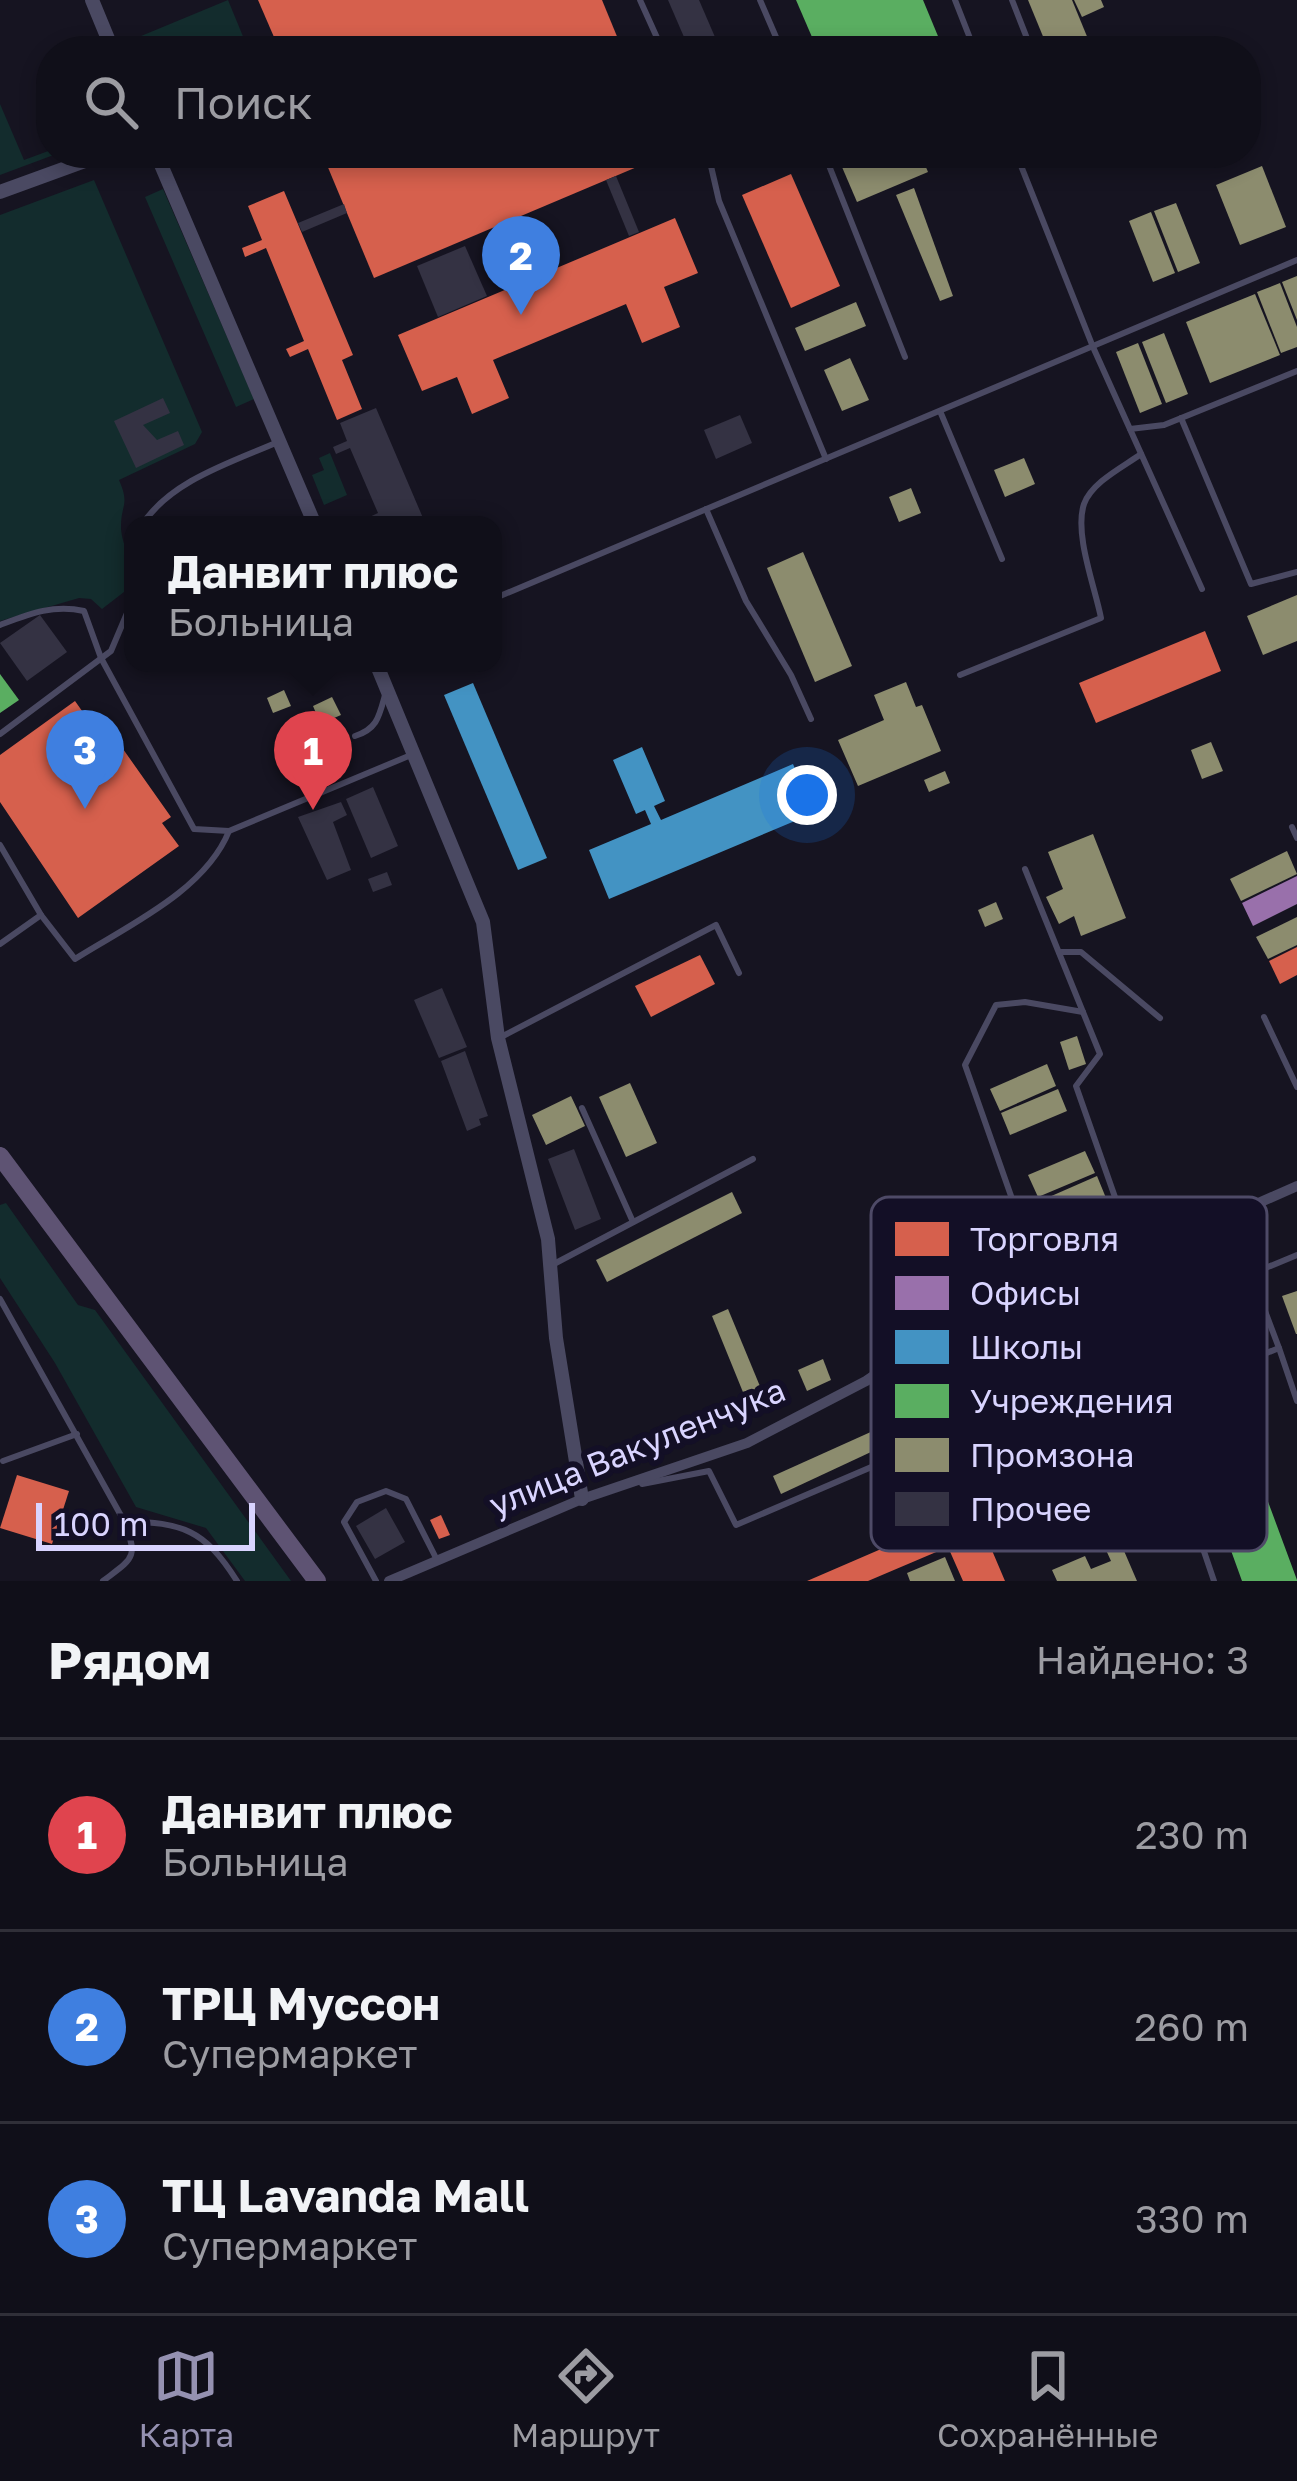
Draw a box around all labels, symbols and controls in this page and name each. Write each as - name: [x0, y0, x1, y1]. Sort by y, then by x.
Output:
- search box: [36, 36, 1261, 168]
- icon: search: [78, 69, 144, 135]
- text: Поиск: [174, 75, 313, 129]
- pin: 2: [482, 216, 560, 315]
- popup: [124, 516, 502, 672]
- text: Данвит плюс: [168, 544, 458, 598]
- text: Больница: [168, 598, 354, 645]
- pin: 3: [46, 710, 124, 809]
- pin: 1: [274, 711, 352, 810]
- your location: [777, 765, 837, 825]
- legend: [871, 1197, 1267, 1551]
- text: Торговля: [970, 1219, 1119, 1258]
- text: Офисы: [970, 1273, 1081, 1312]
- text: Школы: [970, 1327, 1083, 1366]
- street label: улица Вакуленчука: [483, 1369, 790, 1524]
- text: Учреждения: [970, 1381, 1173, 1420]
- text: Промзона: [970, 1435, 1135, 1474]
- text: Прочее: [970, 1489, 1091, 1528]
- scale bar: [36, 1497, 255, 1550]
- text: 100 m: [54, 1504, 148, 1543]
- text: Рядом: [48, 1629, 211, 1690]
- text: Найдено: 3: [1036, 1636, 1249, 1683]
- text: Данвит плюс: [162, 1784, 453, 1838]
- text: 1: [77, 1811, 97, 1858]
- text: 230 m: [1135, 1811, 1249, 1858]
- text: Больница: [162, 1838, 348, 1885]
- text: ТРЦ Муссон: [162, 1976, 440, 2030]
- text: 2: [75, 2003, 99, 2050]
- text: 260 m: [1134, 2003, 1249, 2050]
- text: Супермаркет: [162, 2030, 417, 2077]
- text: ТЦ Lavanda Mall: [162, 2168, 529, 2222]
- text: 3: [75, 2195, 99, 2242]
- text: 330 m: [1135, 2195, 1249, 2242]
- text: Супермаркет: [162, 2222, 417, 2269]
- tab: Карта: [139, 2343, 234, 2454]
- tab: Маршрут: [511, 2343, 660, 2454]
- tab: Сохранённые: [937, 2343, 1158, 2454]

